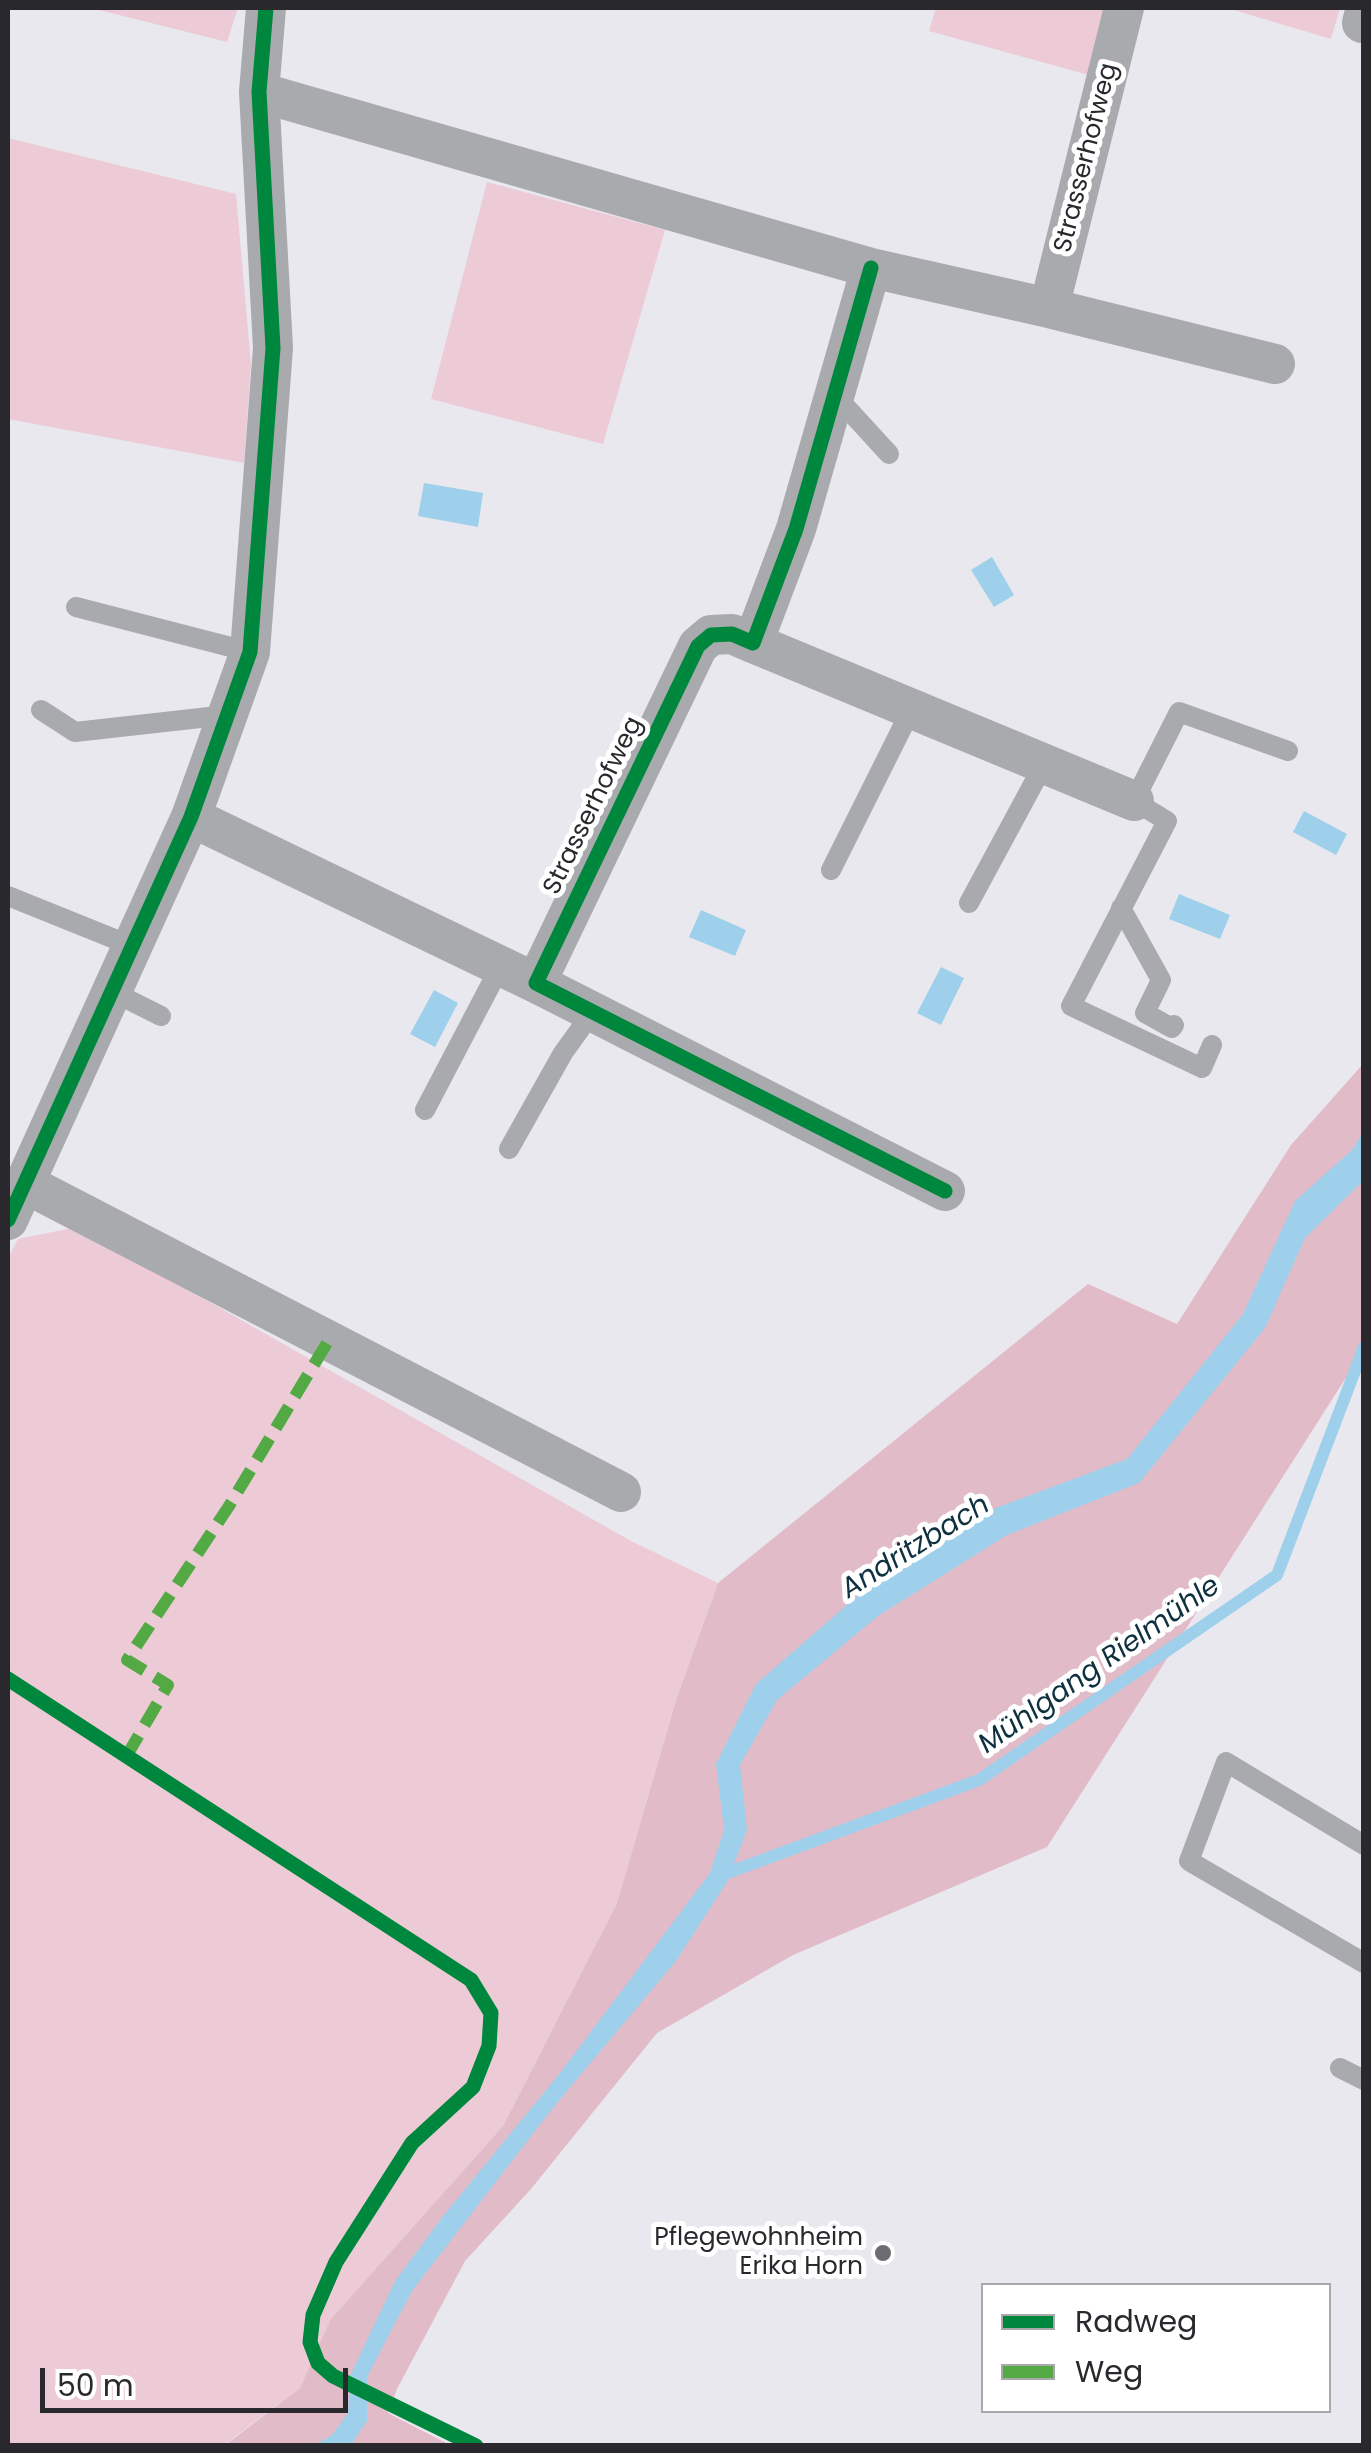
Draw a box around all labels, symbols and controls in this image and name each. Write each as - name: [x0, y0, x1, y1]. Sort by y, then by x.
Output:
- street label: Strasserhofweg: [1049, 60, 1125, 256]
- street label: Strasserhofweg: [538, 712, 650, 900]
- water label: Andritzbach: [836, 1489, 996, 1607]
- water label: Mühlgang Rielmühle: [973, 1570, 1227, 1762]
- place label: Pflegewohnheim Erika Horn: [654, 2224, 863, 2283]
- marker: Pflegewohnheim Erika Horn: [872, 2242, 894, 2264]
- legend: [981, 2283, 1331, 2413]
- text: Radweg: [1075, 2300, 1197, 2343]
- scale bar: [45, 2348, 352, 2410]
- text: Weg: [1075, 2350, 1143, 2393]
- text: 50 m: [57, 2364, 134, 2407]

